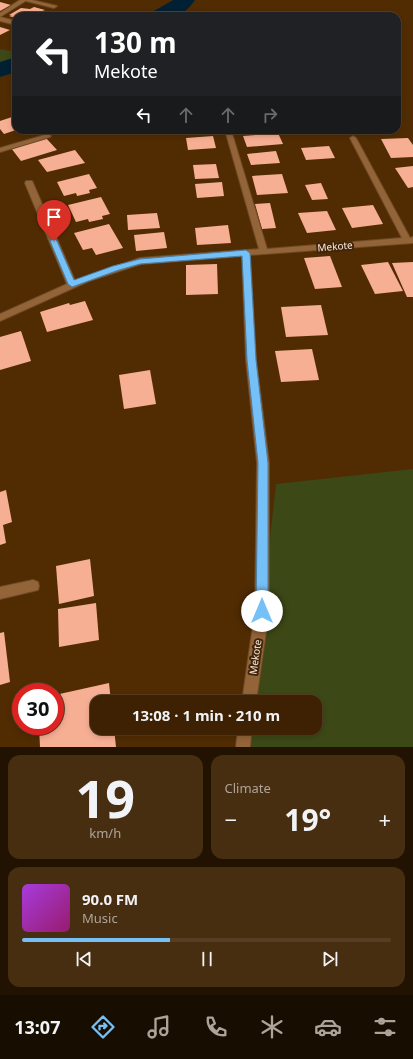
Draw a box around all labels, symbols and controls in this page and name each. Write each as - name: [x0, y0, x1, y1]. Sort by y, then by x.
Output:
- text: 130 m: [94, 23, 177, 61]
- icon: left: [28, 28, 80, 80]
- text: Mekote: [94, 59, 158, 83]
- icon: left: [133, 104, 155, 126]
- icon: ahead: [175, 104, 197, 126]
- icon: ahead: [217, 104, 239, 126]
- icon: right: [259, 104, 281, 126]
- pin: [37, 200, 71, 241]
- icon: arrive: [43, 206, 65, 228]
- street label: Mekote: [317, 237, 354, 255]
- position arrow: [241, 590, 283, 632]
- street label: Mekote: [246, 638, 264, 675]
- speed limit sign: 30: [12, 683, 64, 735]
- text: 13:08 · 1 min · 210 m: [132, 705, 280, 725]
- text: 19: [76, 762, 135, 833]
- text: Climate: [225, 779, 271, 797]
- text: 19°: [284, 799, 331, 840]
- text: −: [225, 804, 237, 834]
- text: +: [378, 804, 391, 834]
- text: km/h: [89, 824, 121, 842]
- text: 90.0 FM: [82, 889, 138, 909]
- text: Music: [82, 909, 118, 927]
- icon: previous: [73, 948, 95, 970]
- icon: pause: [196, 948, 218, 970]
- icon: next: [319, 948, 341, 970]
- icon: directions: [89, 1013, 117, 1041]
- icon: music: [145, 1013, 173, 1041]
- icon: phone: [202, 1013, 230, 1041]
- icon: climate: [258, 1013, 286, 1041]
- icon: car: [314, 1013, 342, 1041]
- icon: filters: [371, 1013, 399, 1041]
- text: 13:07: [14, 1015, 60, 1039]

